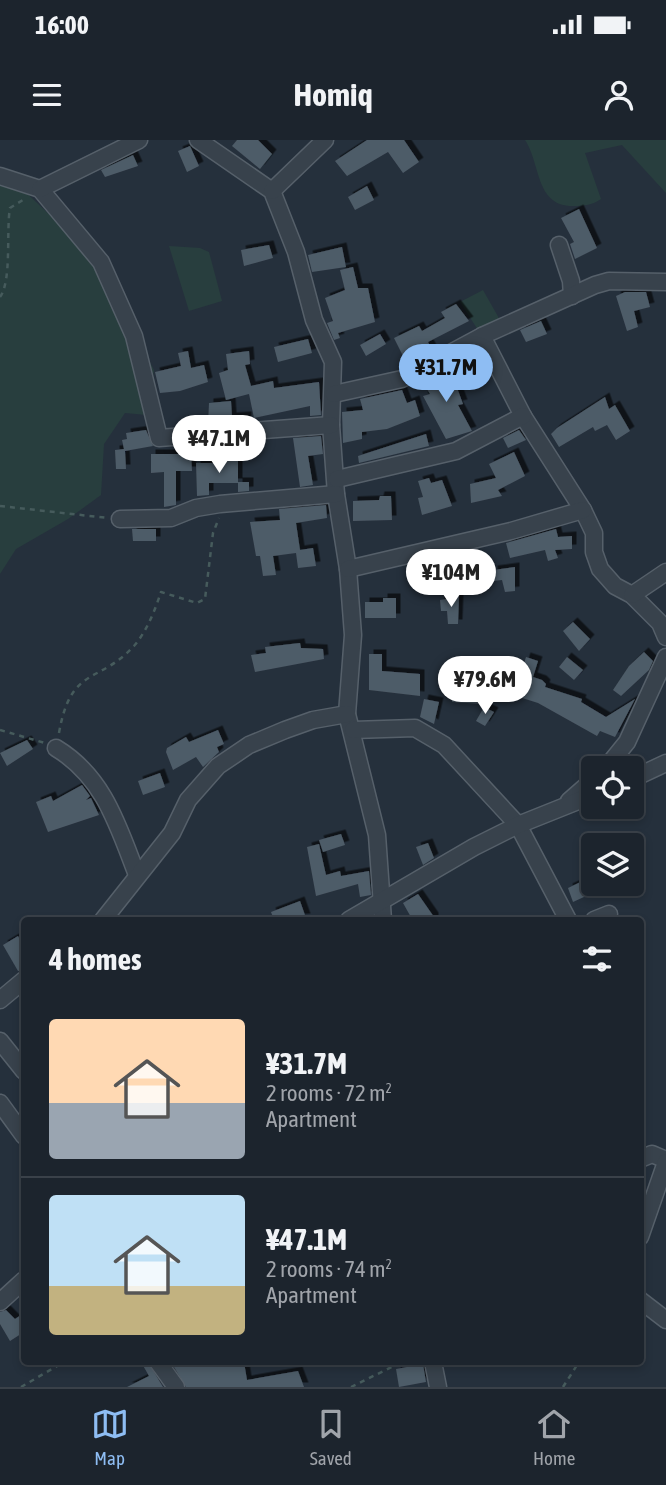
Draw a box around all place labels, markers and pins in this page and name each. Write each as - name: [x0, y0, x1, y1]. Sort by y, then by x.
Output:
- pin: ¥31.7M: [389, 344, 503, 404]
- pin: ¥47.1M: [162, 416, 276, 475]
- pin: ¥104M: [402, 550, 500, 609]
- pin: ¥79.6M: [428, 656, 542, 716]

